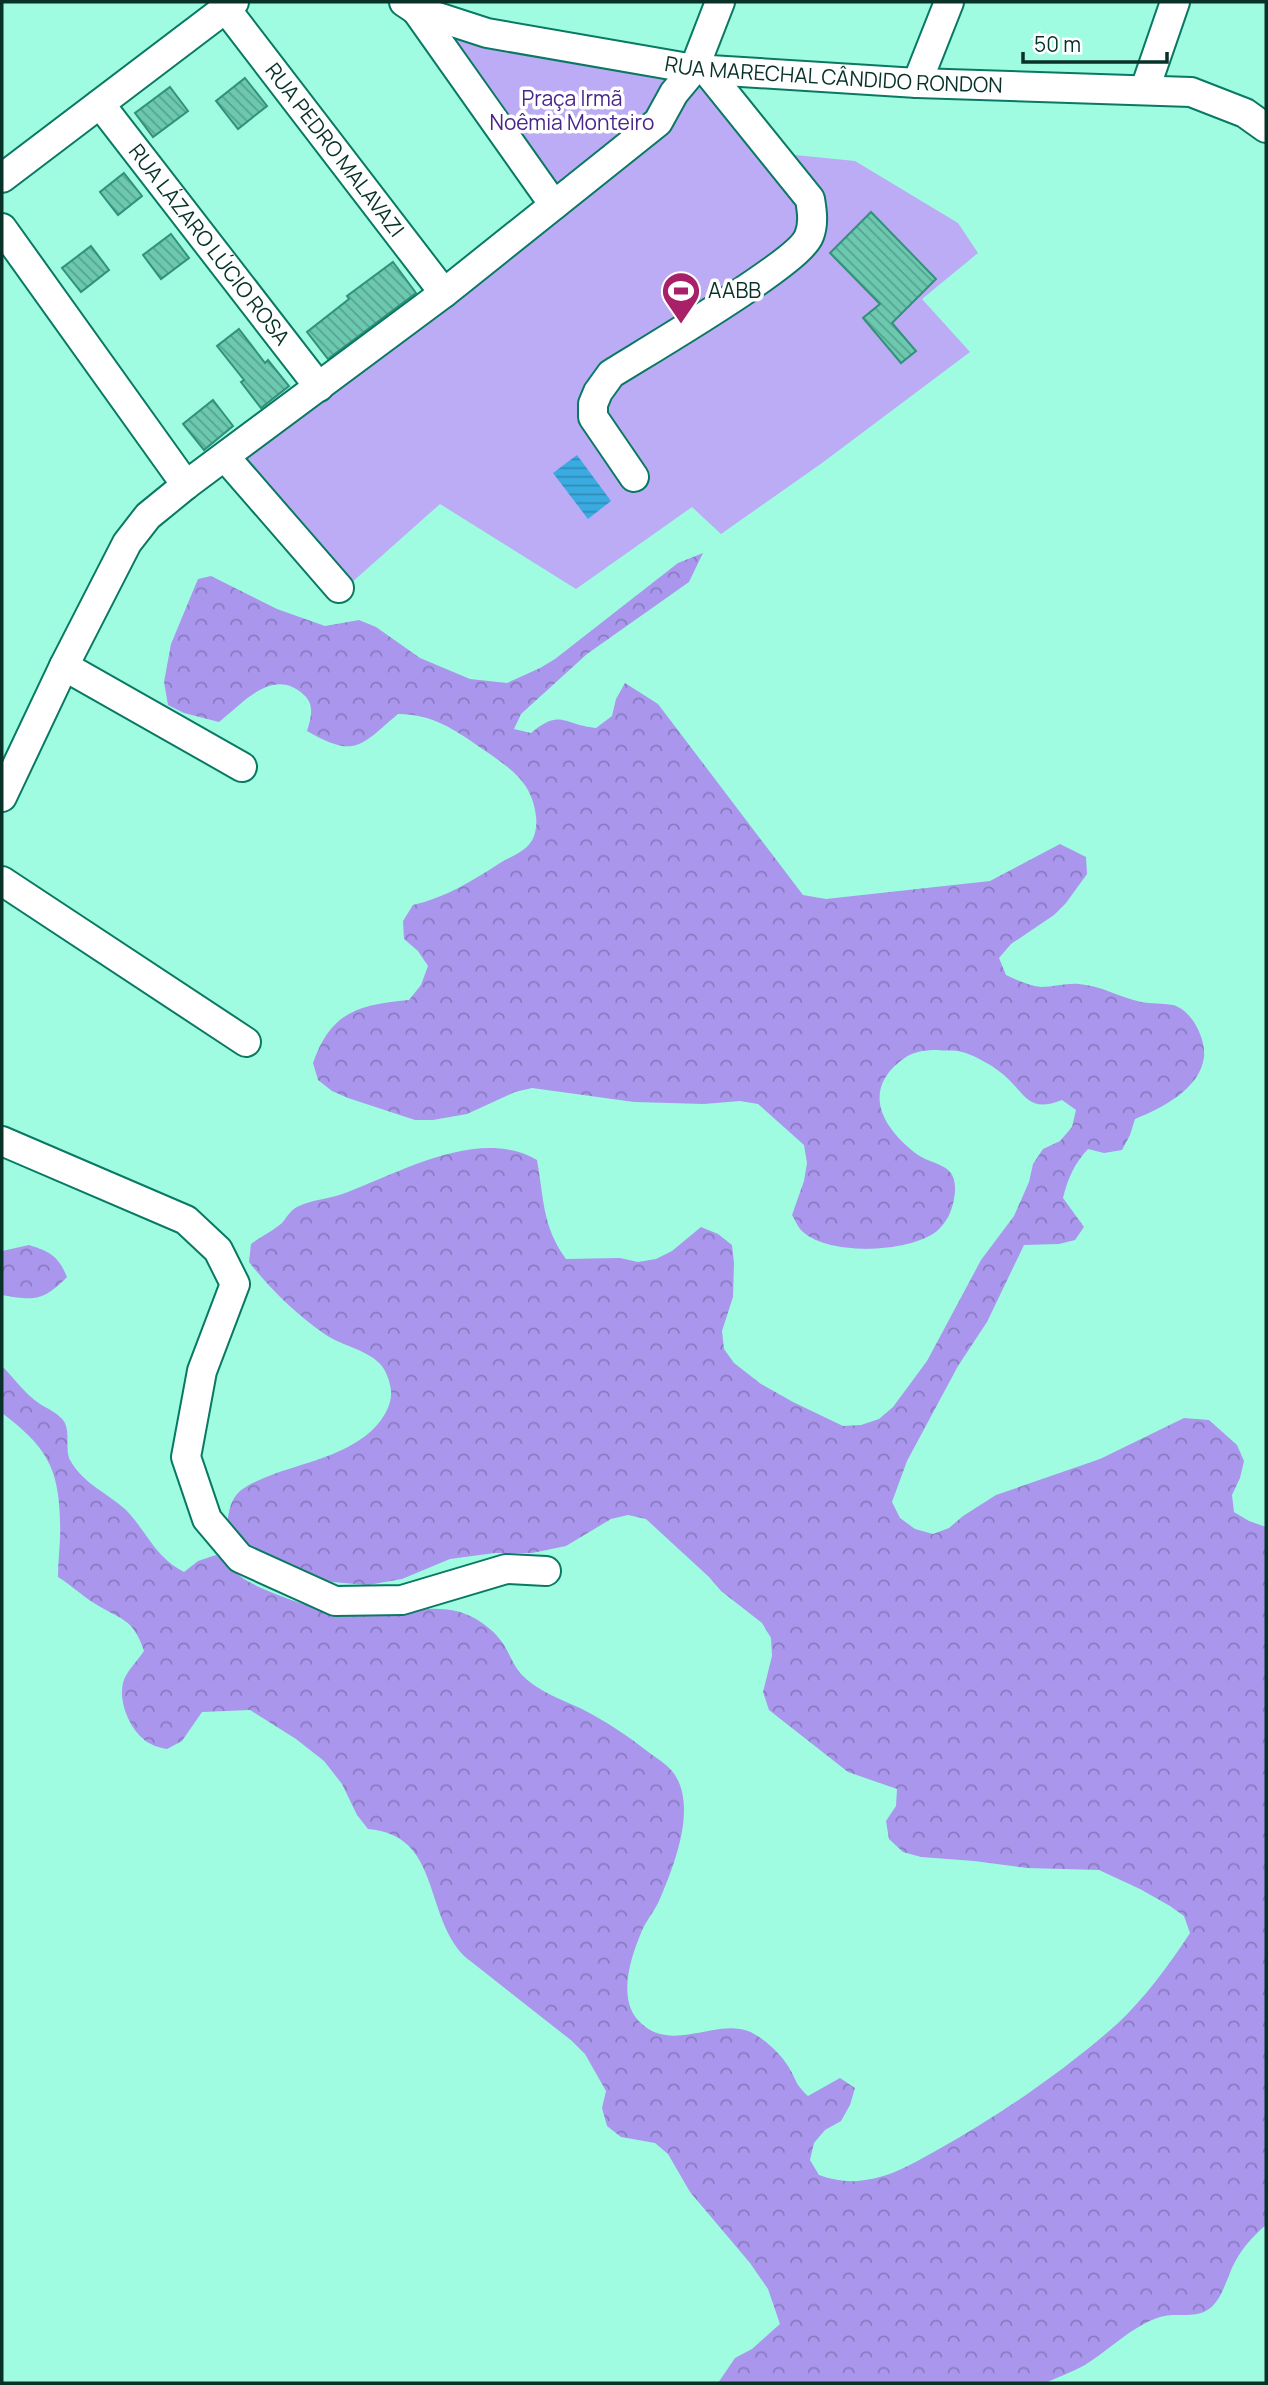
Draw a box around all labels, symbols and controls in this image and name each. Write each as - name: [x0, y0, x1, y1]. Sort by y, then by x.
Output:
- scale bar: [1023, 21, 1166, 65]
- text: 50 m: [1034, 30, 1081, 58]
- street label: RUA MARECHAL CÂNDIDO RONDON: [663, 49, 1003, 99]
- street label: RUA PEDRO MALAVAZI: [259, 57, 411, 242]
- park label: Praça Irmã Noêmia Monteiro: [490, 84, 654, 136]
- street label: RUA LÁZARO LÚCIO ROSA: [123, 138, 296, 351]
- sports icon: AABB: [660, 270, 702, 325]
- place label: AABB: [708, 276, 761, 304]

